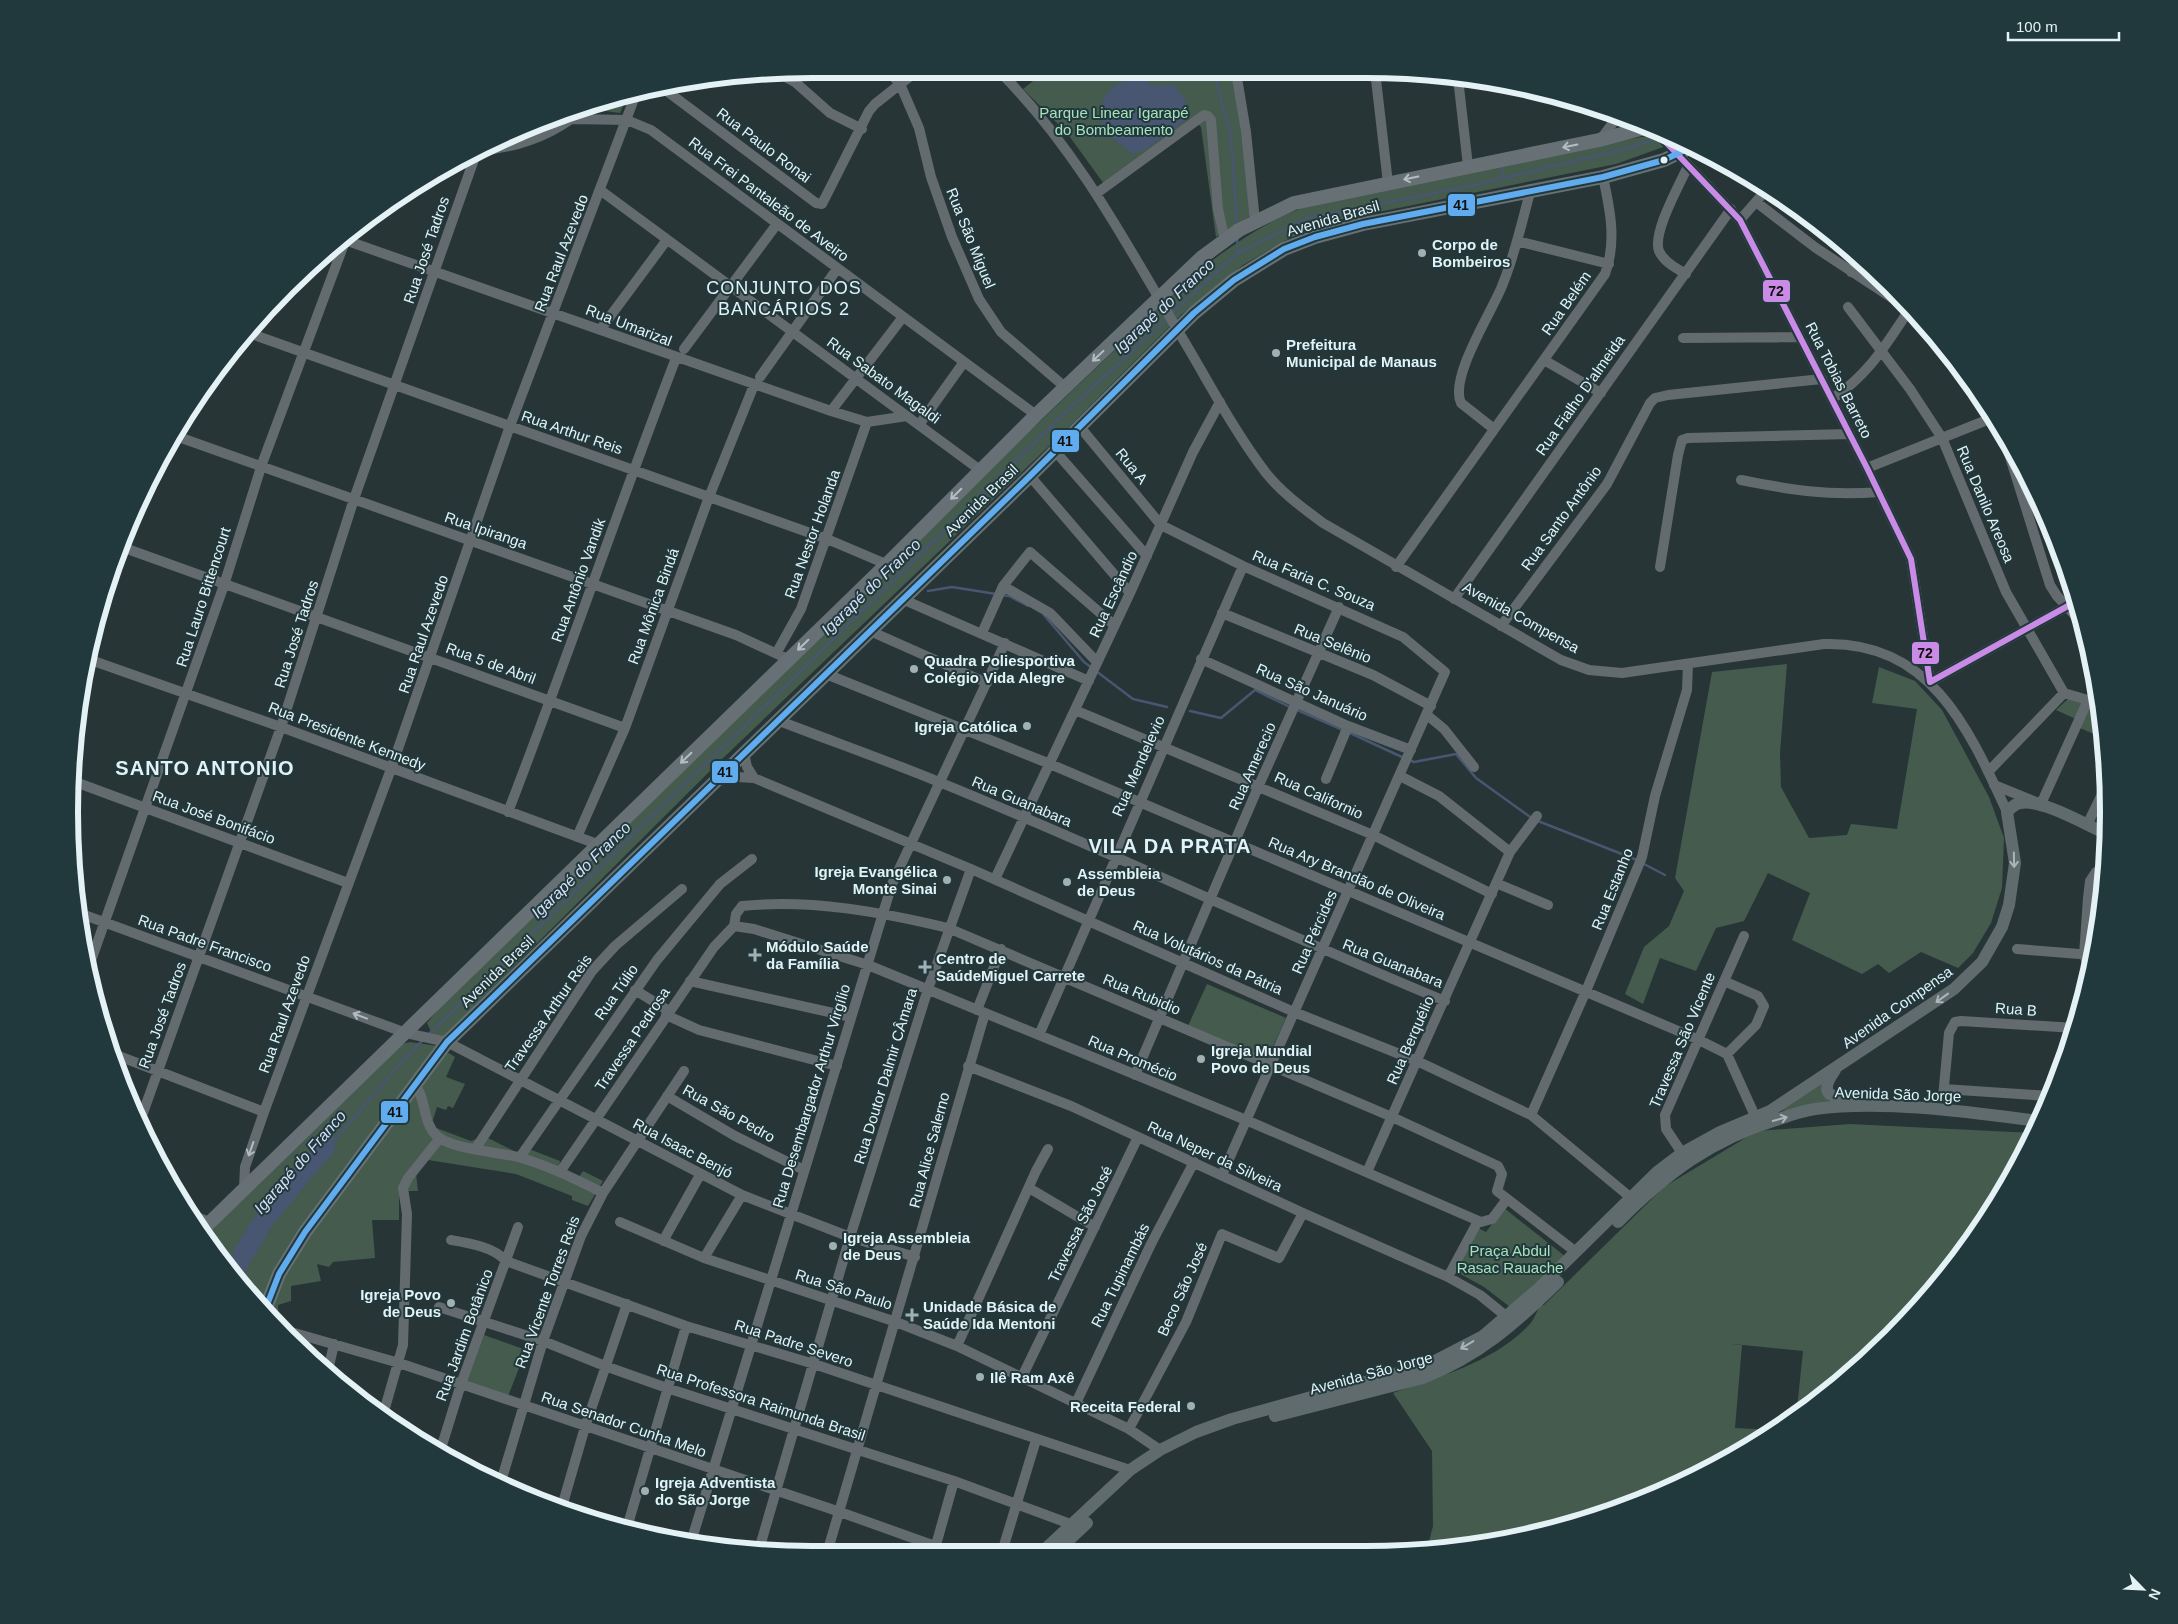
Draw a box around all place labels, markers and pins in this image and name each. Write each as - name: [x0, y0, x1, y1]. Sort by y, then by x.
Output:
- unlabelled marker: [1659, 155, 1669, 165]
- place label: Corpo de Bombeiros: [1432, 236, 1510, 270]
- marker: Corpo de Bombeiros: [1416, 247, 1428, 259]
- place label: Prefeitura Municipal de Manaus: [1286, 336, 1437, 370]
- marker: Prefeitura Municipal de Manaus: [1270, 347, 1282, 359]
- place label: Quadra Poliesportiva Colégio Vida Alegre: [924, 652, 1076, 686]
- marker: Quadra Poliesportiva Colégio Vida Alegre: [908, 663, 920, 675]
- place label: Igreja Católica: [914, 718, 1018, 735]
- marker: Igreja Católica: [1021, 720, 1033, 732]
- place label: Igreja Evangélica Monte Sinai: [814, 863, 938, 897]
- place label: Assembleia de Deus: [1077, 865, 1161, 899]
- marker: Igreja Evangélica Monte Sinai: [941, 874, 953, 886]
- marker: Assembleia de Deus: [1061, 876, 1073, 888]
- place label: Módulo Saúde da Família: [766, 938, 869, 972]
- marker: Módulo Saúde da Família: [748, 948, 762, 962]
- place label: Centro de SaúdeMiguel Carrete: [936, 950, 1085, 984]
- marker: Centro de SaúdeMiguel Carrete: [918, 960, 932, 974]
- place label: Igreja Mundial Povo de Deus: [1211, 1042, 1312, 1076]
- marker: Igreja Mundial Povo de Deus: [1195, 1053, 1207, 1065]
- place label: Igreja Assembleia de Deus: [843, 1229, 971, 1263]
- marker: Igreja Assembleia de Deus: [827, 1240, 839, 1252]
- place label: Igreja Povo de Deus: [360, 1286, 441, 1320]
- marker: Igreja Povo de Deus: [445, 1297, 457, 1309]
- place label: Unidade Básica de Saúde Ida Mentoni: [923, 1298, 1056, 1332]
- marker: Unidade Básica de Saúde Ida Mentoni: [905, 1308, 919, 1322]
- place label: Ilê Ram Axê: [990, 1369, 1075, 1386]
- marker: Ilê Ram Axê: [974, 1371, 986, 1383]
- place label: Receita Federal: [1070, 1398, 1181, 1415]
- marker: Receita Federal: [1185, 1400, 1197, 1412]
- place label: Igreja Adventista do São Jorge: [655, 1474, 776, 1508]
- marker: Igreja Adventista do São Jorge: [639, 1485, 651, 1497]

